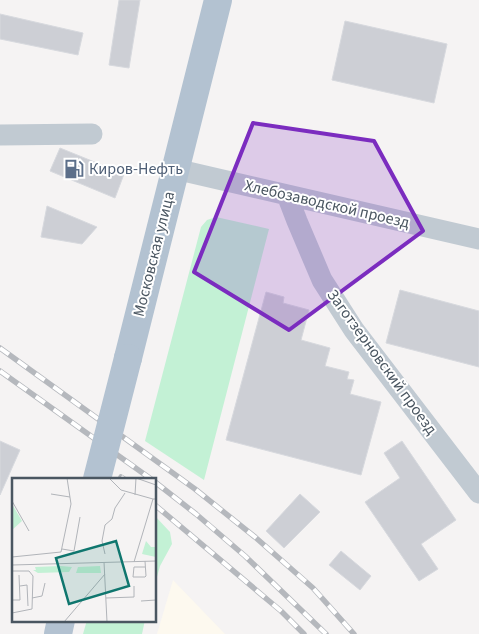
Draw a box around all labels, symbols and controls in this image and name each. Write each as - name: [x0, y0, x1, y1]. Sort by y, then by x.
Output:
- fuel station icon: Киров-Нефть: [63, 158, 85, 180]
- place label: Киров-Нефть: [89, 158, 183, 180]
- street label: Хлебозаводской проезд: [242, 174, 412, 234]
- street label: Московская улица: [128, 189, 180, 319]
- street label: Заготзерновский проезд: [322, 285, 443, 440]
- inset map: [12, 478, 156, 622]

